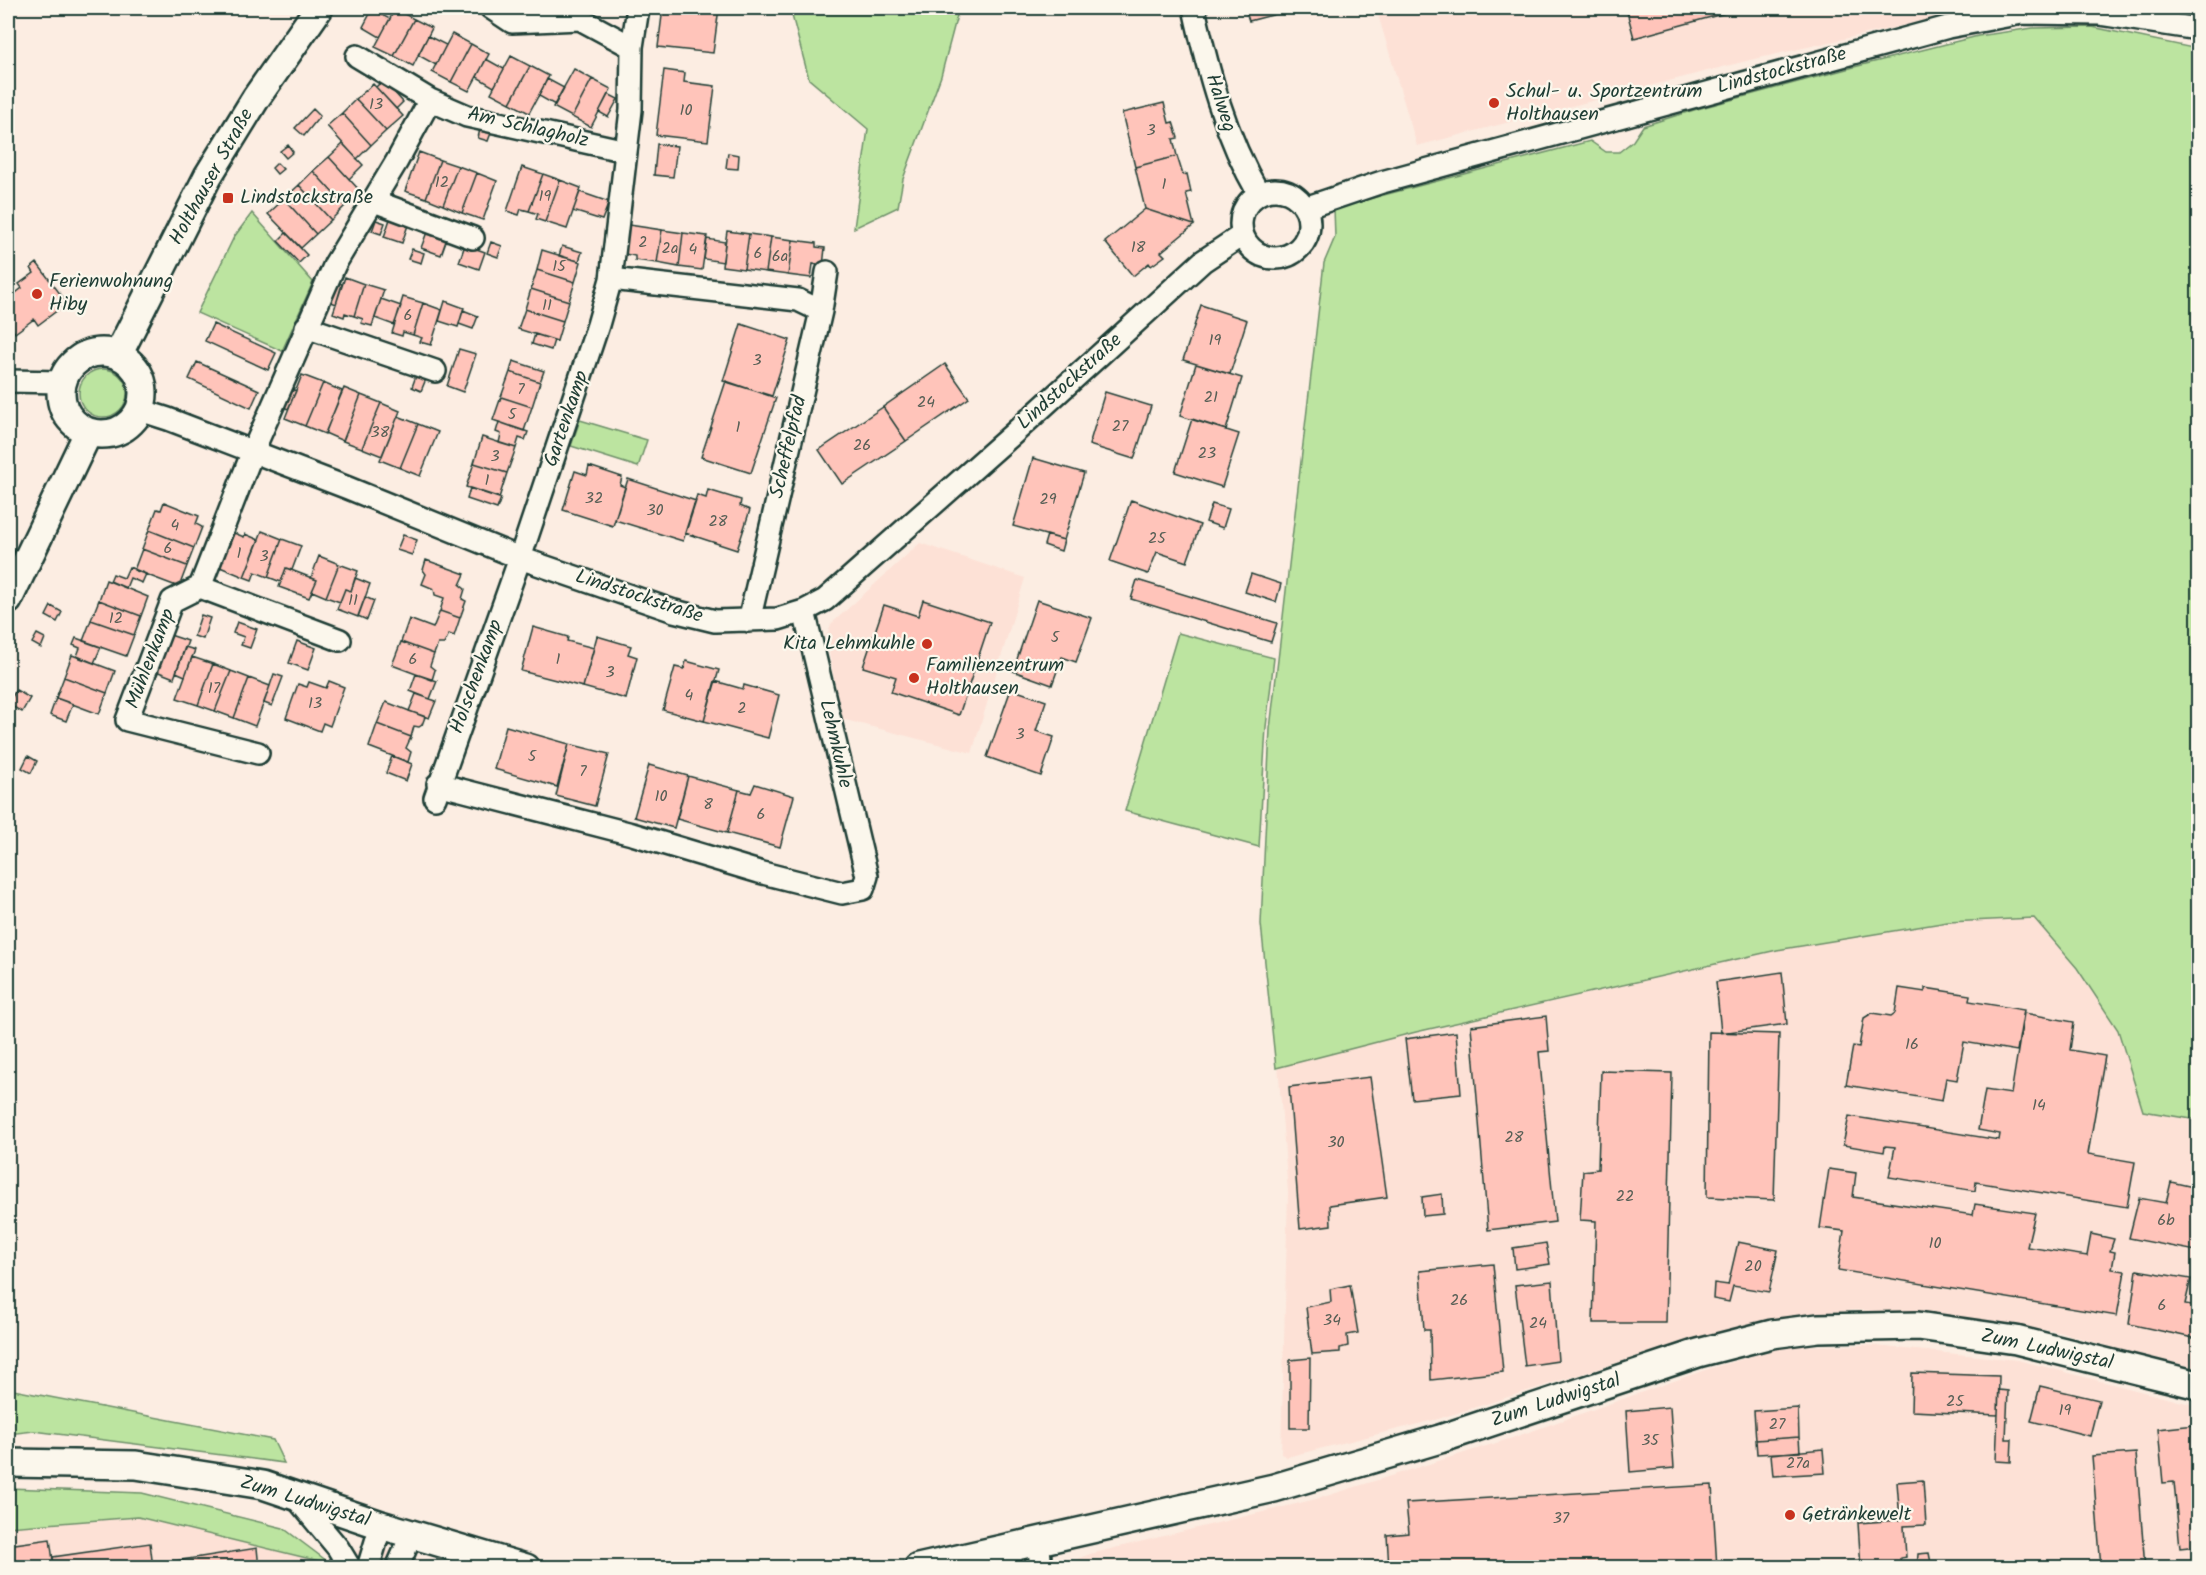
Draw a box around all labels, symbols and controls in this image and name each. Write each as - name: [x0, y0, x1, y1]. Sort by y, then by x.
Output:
- street label: Lindstockstraße: [1714, 38, 1850, 104]
- street label: Halweg: [1196, 70, 1244, 136]
- place label: Schul- u. Sportzentrum Holthausen: [1506, 76, 1702, 131]
- house number: 13: [369, 92, 383, 117]
- marker: Schul- u. Sportzentrum Holthausen: [1487, 96, 1501, 110]
- house number: 10: [679, 98, 693, 123]
- street label: Am Schlagholz: [464, 99, 592, 158]
- street label: Holthauser Straße: [161, 103, 263, 251]
- house number: 3: [1146, 118, 1156, 143]
- house number: 12: [435, 170, 449, 195]
- house number: 1: [1161, 172, 1167, 197]
- place label: Lindstockstraße: [240, 182, 373, 214]
- house number: 19: [539, 184, 552, 209]
- marker: Lindstockstraße: [221, 191, 235, 205]
- house number: 2: [638, 230, 648, 255]
- house number: 18: [1131, 235, 1146, 260]
- house number: 2a: [662, 236, 678, 261]
- house number: 4: [689, 237, 698, 262]
- house number: 6: [754, 241, 762, 266]
- house number: 6a: [772, 244, 788, 269]
- house number: 15: [552, 254, 567, 279]
- place label: Ferienwohnung Hiby: [49, 266, 173, 321]
- marker: Ferienwohnung Hiby: [30, 287, 44, 301]
- house number: 11: [542, 293, 552, 318]
- house number: 6: [404, 303, 412, 328]
- street label: Lindstockstraße: [1010, 326, 1130, 438]
- house number: 19: [1209, 328, 1222, 353]
- house number: 3: [752, 348, 762, 373]
- street label: Gartenkamp: [536, 366, 599, 471]
- house number: 7: [517, 377, 525, 402]
- house number: 21: [1204, 385, 1218, 410]
- house number: 24: [917, 390, 935, 415]
- street label: Scheffelpfad: [762, 391, 817, 502]
- house number: 5: [508, 402, 518, 427]
- house number: 27: [1112, 414, 1129, 439]
- house number: 1: [735, 415, 741, 440]
- house number: 38: [371, 420, 390, 445]
- house number: 26: [853, 433, 871, 458]
- house number: 23: [1198, 441, 1216, 466]
- house number: 3: [490, 444, 500, 469]
- house number: 1: [484, 468, 490, 493]
- house number: 32: [585, 486, 603, 511]
- house number: 29: [1039, 487, 1057, 512]
- house number: 30: [646, 498, 664, 523]
- house number: 28: [709, 509, 728, 534]
- house number: 4: [171, 513, 180, 538]
- house number: 25: [1148, 526, 1167, 551]
- house number: 6: [164, 536, 172, 561]
- house number: 1: [236, 541, 242, 566]
- house number: 3: [259, 544, 269, 569]
- street label: Lindstockstraße: [571, 561, 707, 633]
- house number: 11: [348, 588, 358, 613]
- street label: Mühlenkamp: [117, 604, 185, 714]
- house number: 12: [109, 606, 123, 631]
- street label: Holschenkamp: [442, 615, 513, 739]
- house number: 5: [1051, 625, 1061, 650]
- place label: Kita Lehmkuhle: [783, 628, 915, 660]
- marker: Kita Lehmkuhle: [920, 637, 934, 651]
- house number: 6: [409, 647, 417, 672]
- house number: 1: [555, 647, 561, 672]
- place label: Familienzentrum Holthausen: [926, 650, 1064, 705]
- house number: 3: [605, 660, 615, 685]
- marker: Familienzentrum Holthausen: [907, 671, 921, 685]
- house number: 17: [208, 676, 221, 701]
- house number: 4: [685, 683, 694, 708]
- house number: 13: [308, 691, 322, 716]
- house number: 2: [737, 696, 747, 721]
- street label: Lehmkuhle: [809, 696, 861, 792]
- house number: 3: [1015, 722, 1025, 747]
- house number: 5: [528, 744, 538, 769]
- house number: 7: [579, 759, 587, 784]
- house number: 10: [654, 784, 668, 809]
- house number: 8: [703, 792, 713, 817]
- house number: 6: [757, 802, 765, 827]
- house number: 16: [1905, 1032, 1919, 1057]
- house number: 14: [2032, 1093, 2046, 1118]
- house number: 28: [1505, 1125, 1524, 1150]
- house number: 30: [1327, 1130, 1345, 1155]
- house number: 22: [1616, 1184, 1634, 1209]
- house number: 6b: [2157, 1208, 2175, 1233]
- house number: 10: [1928, 1231, 1942, 1256]
- house number: 20: [1744, 1254, 1762, 1279]
- house number: 26: [1450, 1288, 1468, 1313]
- house number: 6: [2158, 1293, 2166, 1318]
- house number: 34: [1323, 1308, 1341, 1333]
- house number: 24: [1529, 1311, 1547, 1336]
- street label: Zum Ludwigstal: [1978, 1320, 2116, 1380]
- street label: Zum Ludwigstal: [1487, 1365, 1625, 1437]
- house number: 25: [1946, 1389, 1965, 1414]
- house number: 19: [2059, 1398, 2072, 1423]
- house number: 27: [1769, 1412, 1786, 1437]
- house number: 35: [1641, 1428, 1660, 1453]
- house number: 27a: [1786, 1451, 1810, 1476]
- street label: Zum Ludwigstal: [236, 1467, 374, 1537]
- place label: Getränkewelt: [1802, 1499, 1911, 1531]
- house number: 37: [1553, 1506, 1570, 1531]
- marker: Getränkewelt: [1783, 1508, 1797, 1522]

